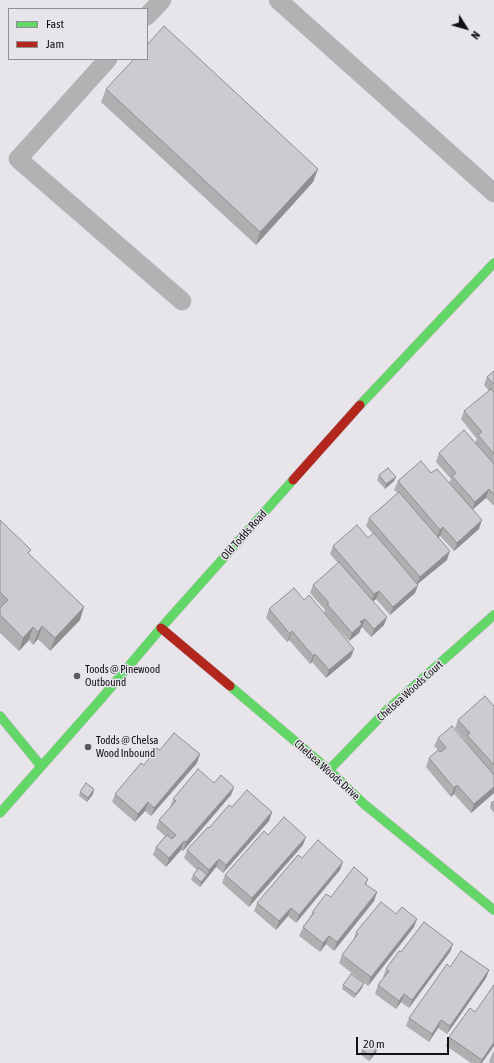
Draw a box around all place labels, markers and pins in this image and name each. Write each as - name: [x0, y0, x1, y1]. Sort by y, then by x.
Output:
- place label: Toods @ Pinewood Outbound: [85, 663, 160, 689]
- marker: Toods @ Pinewood Outbound: [72, 671, 82, 681]
- place label: Todds @ Chelsa Wood Inbound: [96, 734, 158, 760]
- marker: Todds @ Chelsa Wood Inbound: [83, 742, 93, 752]

